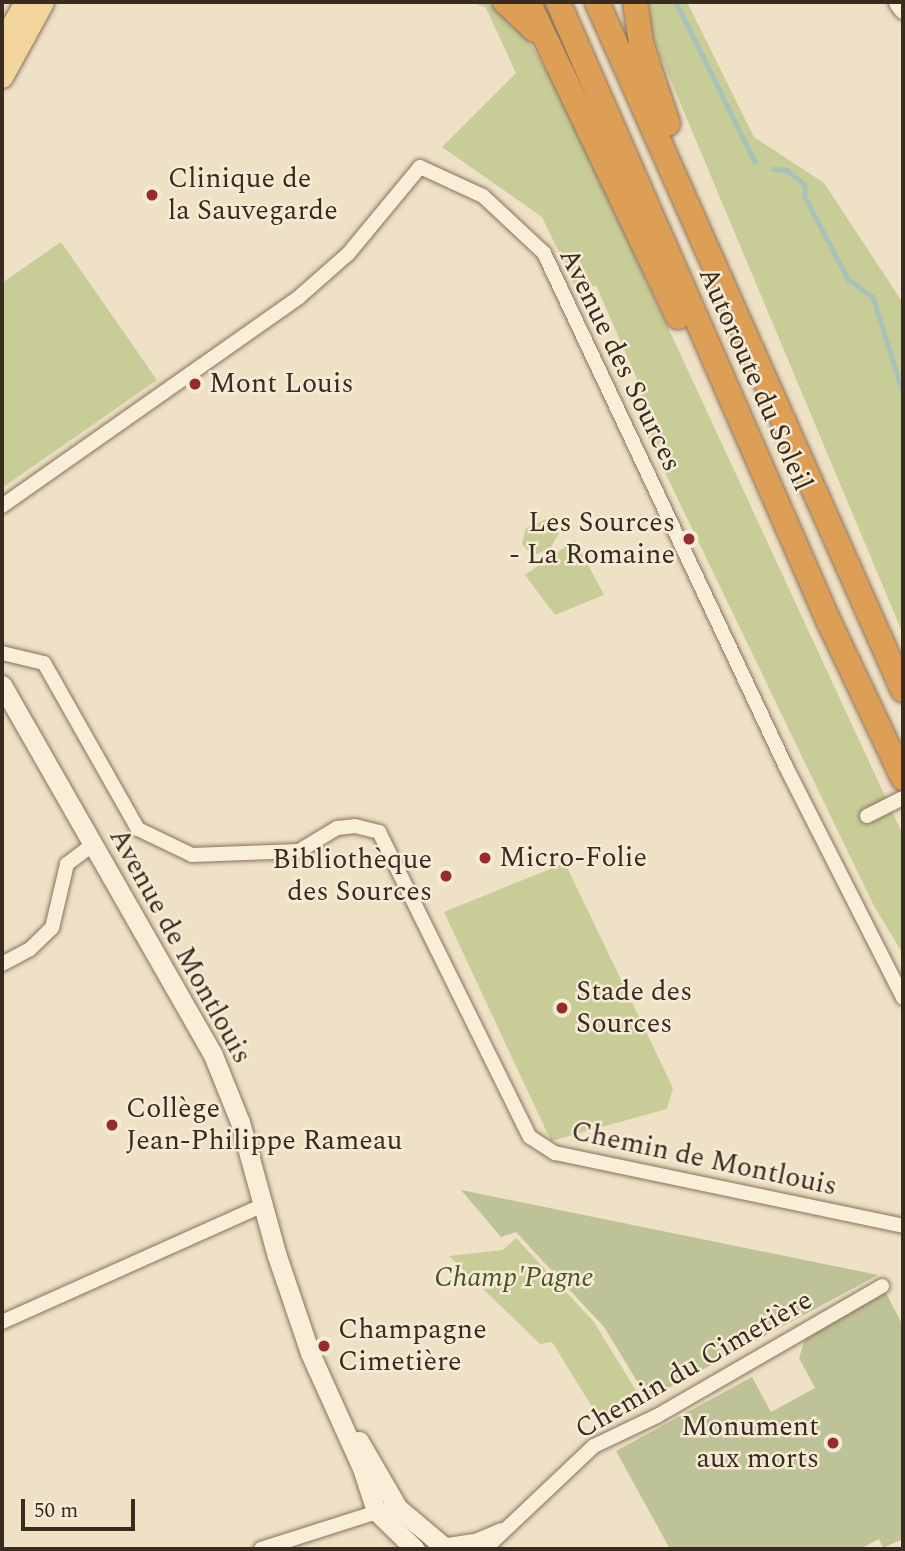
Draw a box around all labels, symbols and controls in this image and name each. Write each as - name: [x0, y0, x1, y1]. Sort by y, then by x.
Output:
- place label: Clinique de la Sauvegarde: [168, 162, 338, 228]
- marker: Clinique de la Sauvegarde: [142, 185, 162, 205]
- street label: Avenue des Sources: [551, 243, 689, 477]
- street label: Autoroute du Soleil: [691, 262, 819, 496]
- place label: Mont Louis: [209, 367, 354, 401]
- marker: Mont Louis: [187, 376, 203, 392]
- place label: Les Sources - La Romaine: [509, 506, 675, 572]
- marker: Les Sources - La Romaine: [681, 531, 697, 547]
- street label: Avenue de Montlouis: [101, 823, 259, 1069]
- place label: Micro-Folie: [499, 841, 647, 875]
- place label: Bibliothèque des Sources: [272, 843, 432, 909]
- marker: Micro-Folie: [477, 850, 493, 866]
- marker: Bibliothèque des Sources: [438, 868, 454, 884]
- place label: Stade des Sources: [576, 975, 692, 1041]
- marker: Stade des Sources: [554, 1000, 570, 1016]
- place label: Collège Jean-Philippe Rameau: [126, 1092, 402, 1158]
- street label: Chemin de Montlouis: [568, 1114, 840, 1204]
- marker: Collège Jean-Philippe Rameau: [104, 1117, 120, 1133]
- park label: Champ'Pagne: [434, 1261, 594, 1295]
- street label: Chemin du Cimetière: [569, 1283, 819, 1447]
- place label: Champagne Cimetière: [338, 1313, 487, 1379]
- marker: Champagne Cimetière: [316, 1338, 332, 1354]
- place label: Monument aux morts: [681, 1410, 819, 1476]
- marker: Monument aux morts: [825, 1435, 841, 1451]
- scale bar: [24, 1484, 138, 1528]
- text: 50 m: [34, 1495, 78, 1527]

